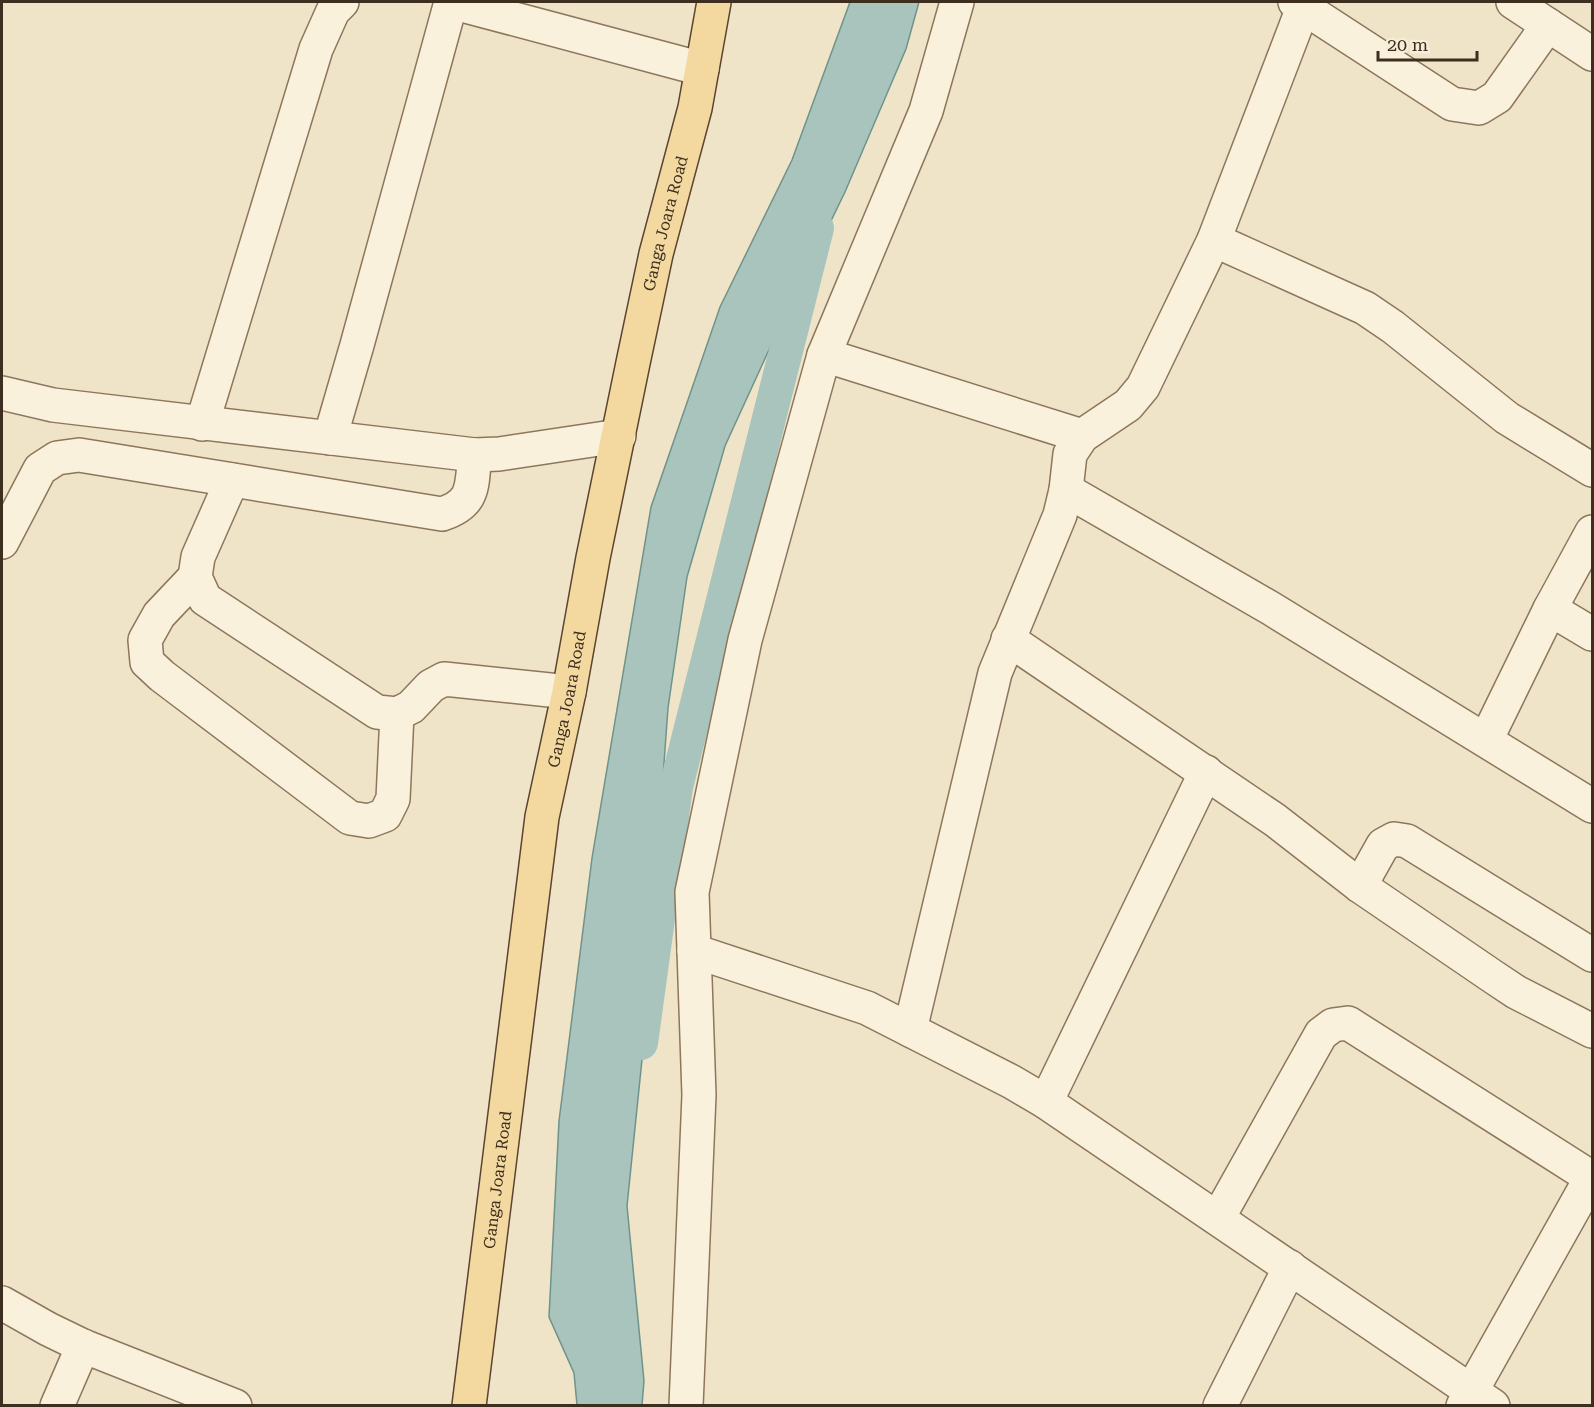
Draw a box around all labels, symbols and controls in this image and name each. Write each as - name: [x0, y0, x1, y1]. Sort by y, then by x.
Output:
- scale bar: [1378, 24, 1477, 62]
- text: 20 m: [1387, 34, 1428, 55]
- street label: Ganga Joara Road: [639, 154, 692, 293]
- street label: Ganga Joara Road: [544, 629, 590, 769]
- street label: Ganga Joara Road: [480, 1110, 516, 1250]

